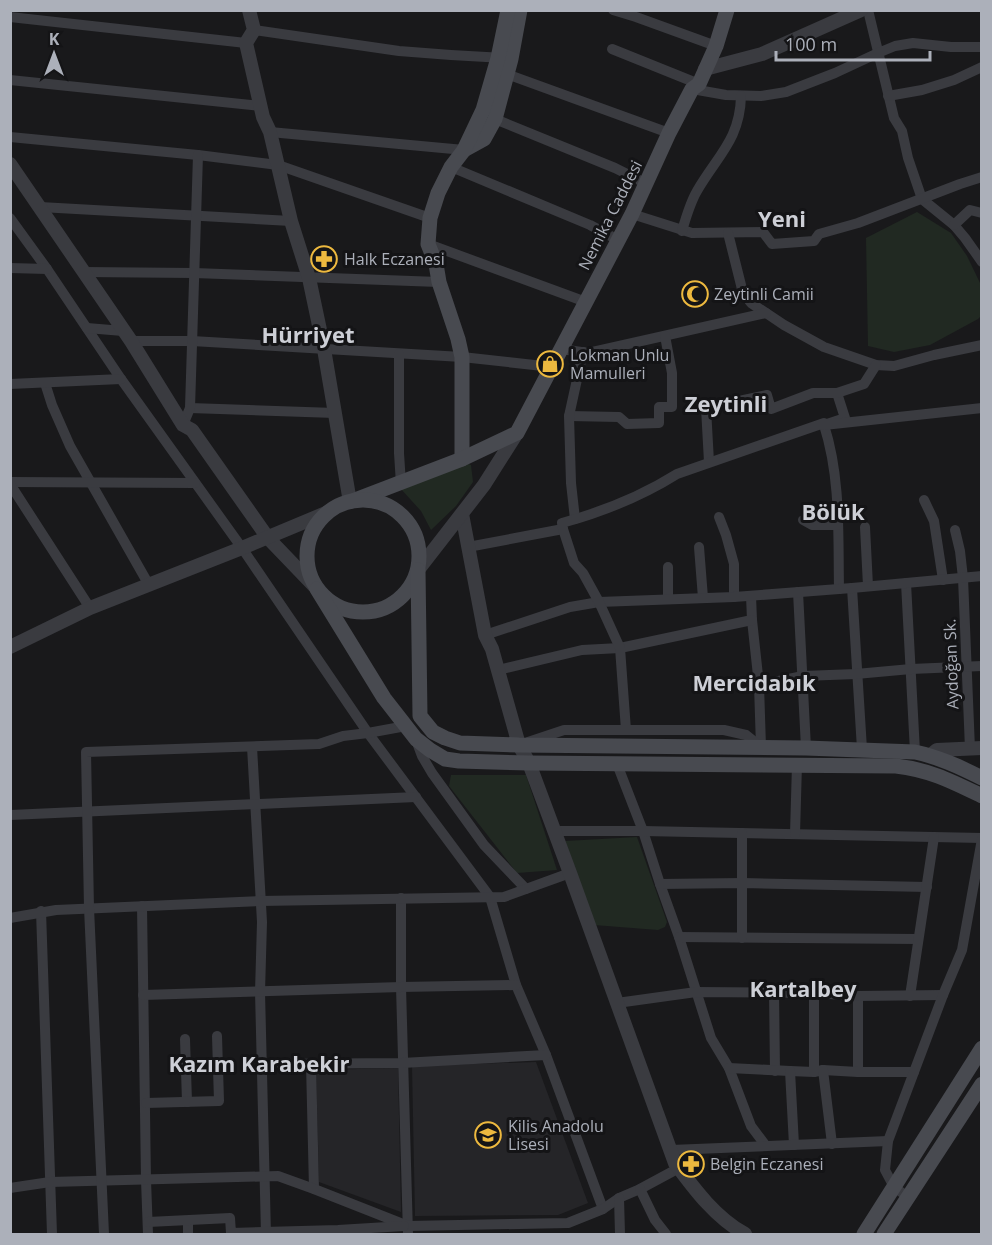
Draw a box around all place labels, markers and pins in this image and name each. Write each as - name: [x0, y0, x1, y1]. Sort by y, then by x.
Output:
- pharmacy icon: Halk Eczanesi: [309, 244, 339, 274]
- place label: Halk Eczanesi: [344, 248, 445, 270]
- mosque icon: Zeytinli Camii: [680, 279, 710, 309]
- place label: Zeytinli Camii: [714, 283, 814, 305]
- place label: Lokman Unlu Mamulleri: [570, 344, 669, 384]
- shop icon: Lokman Unlu Mamulleri: [535, 349, 565, 379]
- place label: Kilis Anadolu Lisesi: [508, 1115, 604, 1155]
- school or university icon: Kilis Anadolu Lisesi: [473, 1120, 503, 1150]
- pharmacy icon: Belgin Eczanesi: [676, 1149, 706, 1179]
- place label: Belgin Eczanesi: [710, 1153, 823, 1175]

